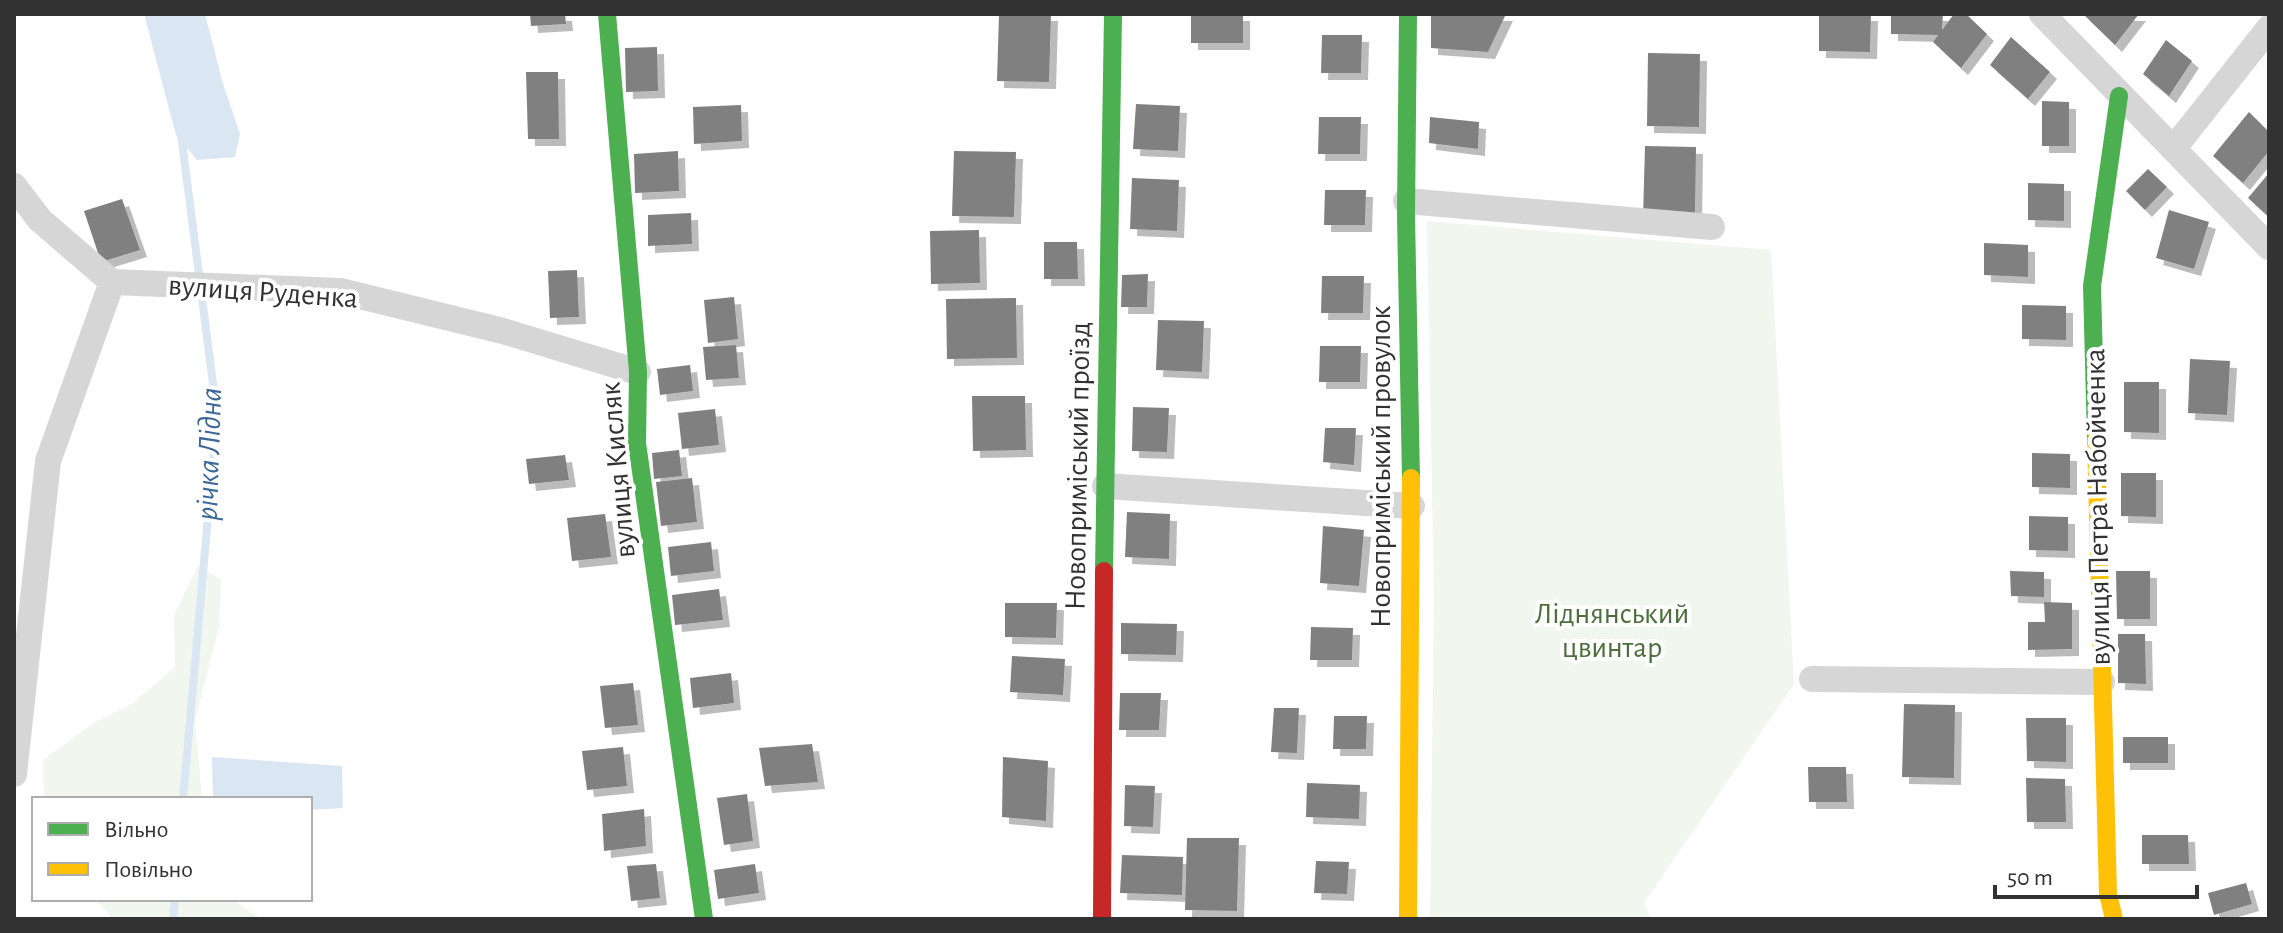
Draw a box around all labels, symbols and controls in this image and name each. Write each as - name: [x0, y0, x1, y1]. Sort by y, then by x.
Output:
- street label: вулиця Руденка: [167, 270, 359, 314]
- street label: Новоприміський провулок: [1366, 306, 1396, 628]
- street label: Новоприміський проїзд: [1060, 321, 1096, 611]
- street label: вулиця Петра Набойченка: [2080, 348, 2116, 666]
- street label: вулиця Кисляк: [595, 381, 641, 559]
- water label: річка Лідна: [191, 387, 228, 521]
- park label: Ліднянський цвинтар: [1535, 599, 1689, 663]
- legend: [32, 797, 312, 901]
- text: Вільно: [104, 818, 169, 842]
- scale bar: [1995, 849, 2197, 899]
- text: Повільно: [104, 858, 193, 882]
- text: 50 m: [2007, 866, 2053, 890]

